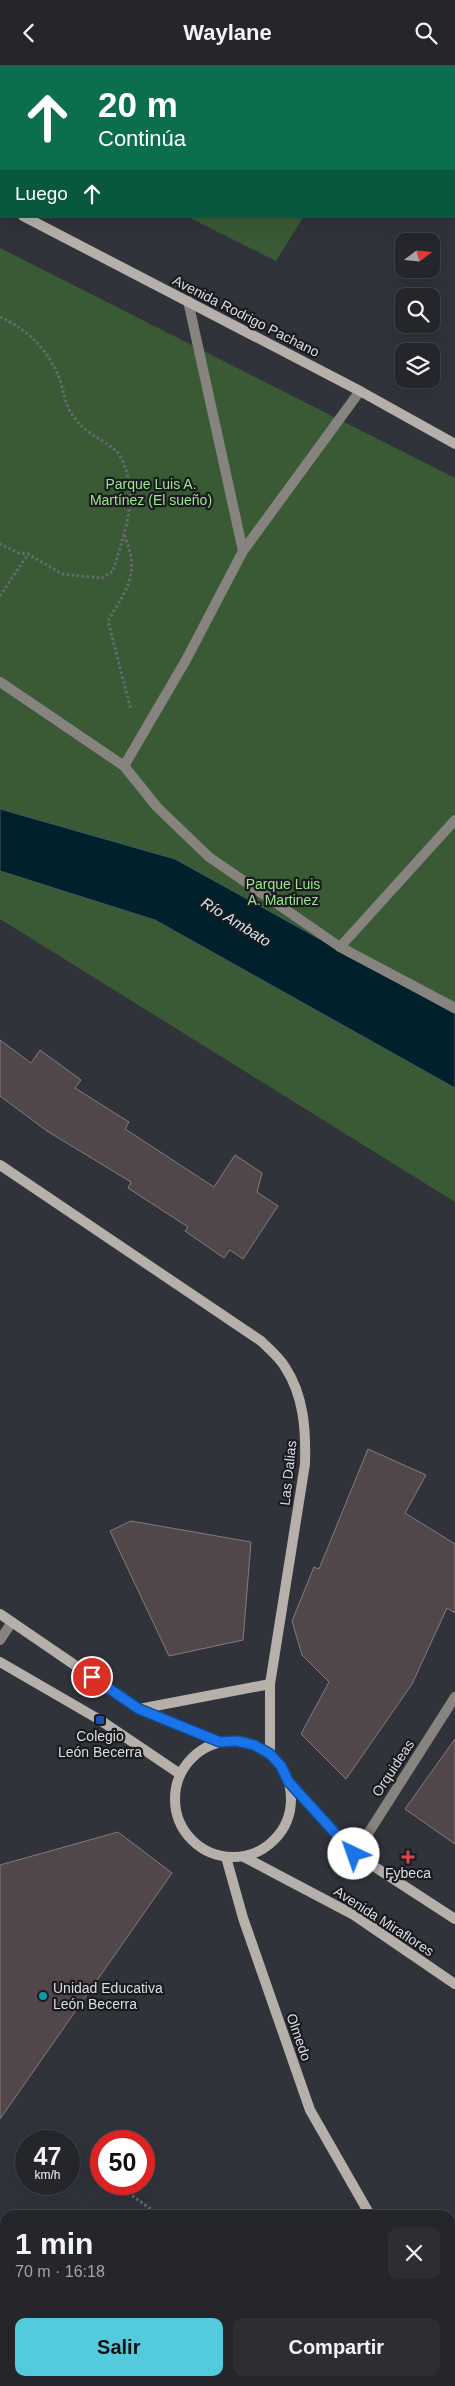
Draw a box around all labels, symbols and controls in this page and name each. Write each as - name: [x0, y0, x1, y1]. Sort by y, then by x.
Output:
- icon: back: [15, 19, 43, 47]
- icon: search: [412, 19, 440, 47]
- text: Waylane: [183, 20, 272, 45]
- icon: ahead: [15, 85, 80, 150]
- text: 20 m: [98, 85, 178, 124]
- text: Continúa: [98, 126, 186, 151]
- icon: ahead: [78, 180, 106, 208]
- text: Luego: [15, 183, 68, 204]
- north arrow: [395, 233, 440, 277]
- map controls: [395, 233, 440, 388]
- street label: Avenida Rodrigo Pachano: [170, 272, 322, 360]
- button: search: [395, 288, 440, 333]
- button: layers: [395, 343, 440, 388]
- park label: Parque Luis A. Martínez (El sueño): [90, 476, 212, 508]
- park label: Parque Luis A. Martinez: [246, 876, 320, 908]
- water label: Río Ambato: [198, 894, 274, 950]
- street label: Las Dalias: [277, 1440, 299, 1506]
- pin: [71, 1656, 113, 1698]
- icon: arrive: [78, 1663, 106, 1691]
- marker: Colegio León Becerra: [94, 1714, 106, 1726]
- place label: Colegio León Becerra: [58, 1728, 142, 1760]
- street label: Orquideas: [369, 1737, 417, 1799]
- position arrow: [327, 1827, 379, 1879]
- marker: Fybeca: [402, 1851, 414, 1863]
- place label: Fybeca: [385, 1865, 431, 1881]
- street label: Avenida Miraflores: [331, 1883, 437, 1959]
- place label: Unidad Educativa León Becerra: [53, 1980, 163, 2012]
- marker: Unidad Educativa León Becerra: [37, 1990, 49, 2002]
- street label: Olmedo: [283, 2011, 315, 2063]
- speed limit sign: 50: [90, 2130, 155, 2195]
- text: 47: [34, 2142, 61, 2170]
- text: km/h: [34, 2168, 61, 2182]
- text: 1 min: [15, 2227, 93, 2260]
- button: close: [388, 2227, 440, 2279]
- text: 70 m · 16:18: [15, 2263, 105, 2280]
- button: Salir: [15, 2318, 223, 2376]
- button: Compartir: [233, 2318, 440, 2376]

